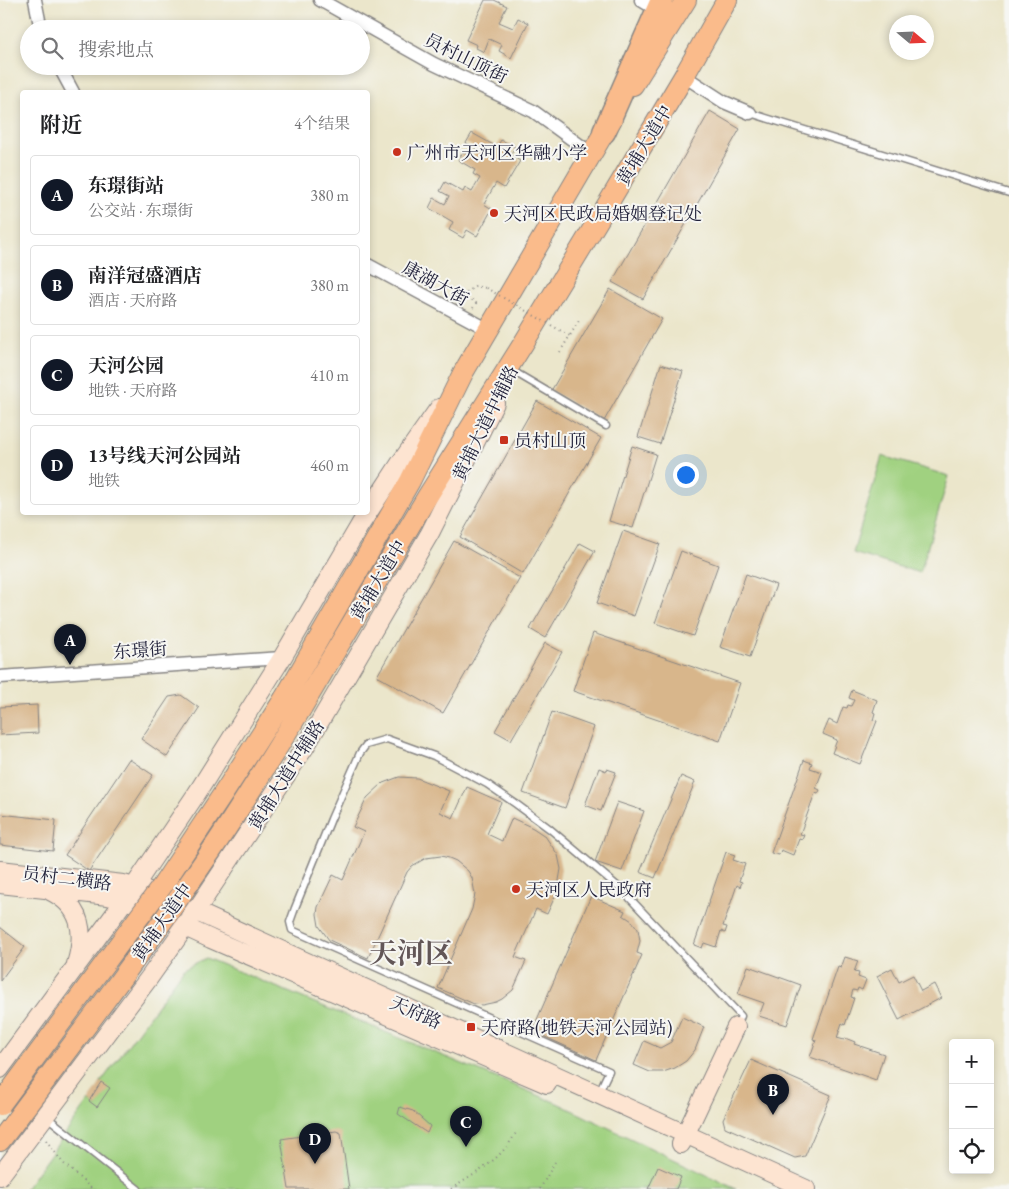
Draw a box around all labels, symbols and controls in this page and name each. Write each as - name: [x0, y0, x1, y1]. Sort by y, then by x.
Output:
- north arrow: [889, 15, 934, 60]
- search box: [20, 20, 370, 75]
- street label: 员村山顶街: [421, 28, 511, 88]
- icon: search: [38, 34, 66, 62]
- text: 搜索地点: [78, 37, 154, 62]
- street label: 黄埔大道中: [611, 101, 677, 189]
- text: 附近: [40, 111, 82, 138]
- text: 4个结果: [294, 113, 350, 134]
- place label: 广州市天河区华融小学: [407, 141, 587, 164]
- marker: 广州市天河区华融小学: [391, 146, 403, 158]
- text: 东璟街站: [88, 173, 164, 198]
- text: A: [51, 185, 63, 206]
- text: 380 m: [310, 185, 349, 206]
- text: 公交站 · 东璟街: [88, 200, 194, 221]
- place label: 天河区民政局婚姻登记处: [504, 202, 702, 225]
- marker: 天河区民政局婚姻登记处: [488, 207, 500, 219]
- street label: 康湖大街: [399, 255, 473, 311]
- text: 南洋冠盛酒店: [88, 263, 202, 288]
- text: B: [52, 275, 62, 296]
- text: 380 m: [310, 275, 349, 296]
- text: 酒店 · 天府路: [88, 290, 178, 311]
- text: 天河公园: [88, 353, 164, 378]
- street label: 黄埔大道中辅路: [447, 361, 523, 485]
- text: C: [51, 365, 63, 386]
- text: 410 m: [310, 365, 349, 386]
- text: 地铁 · 天府路: [88, 380, 178, 401]
- place label: 员村山顶: [514, 429, 586, 452]
- marker: 员村山顶: [498, 434, 510, 446]
- text: 13号线天河公园站: [88, 443, 241, 468]
- text: D: [51, 455, 63, 476]
- text: 460 m: [310, 455, 349, 476]
- your location: [673, 462, 699, 488]
- text: 地铁: [88, 470, 120, 491]
- street label: 黄埔大道中: [345, 536, 411, 624]
- pin: A: [54, 624, 86, 665]
- street label: 东璟街: [112, 637, 168, 663]
- street label: 黄埔大道中辅路: [243, 715, 329, 835]
- street label: 员村二横路: [21, 861, 113, 895]
- place label: 天河区人民政府: [526, 878, 652, 901]
- street label: 黄埔大道中: [127, 879, 197, 965]
- marker: 天河区人民政府: [510, 883, 522, 895]
- district label: 天河区: [369, 935, 453, 971]
- street label: 天府路: [387, 991, 445, 1033]
- place label: 天府路(地铁天河公园站): [481, 1016, 672, 1039]
- marker: 天府路(地铁天河公园站): [465, 1021, 477, 1033]
- map controls: [949, 1039, 994, 1174]
- button: +: [949, 1039, 994, 1084]
- pin: B: [757, 1074, 789, 1115]
- button: −: [949, 1084, 994, 1129]
- pin: C: [450, 1106, 482, 1147]
- pin: D: [299, 1123, 331, 1164]
- button: locate: [949, 1129, 994, 1174]

